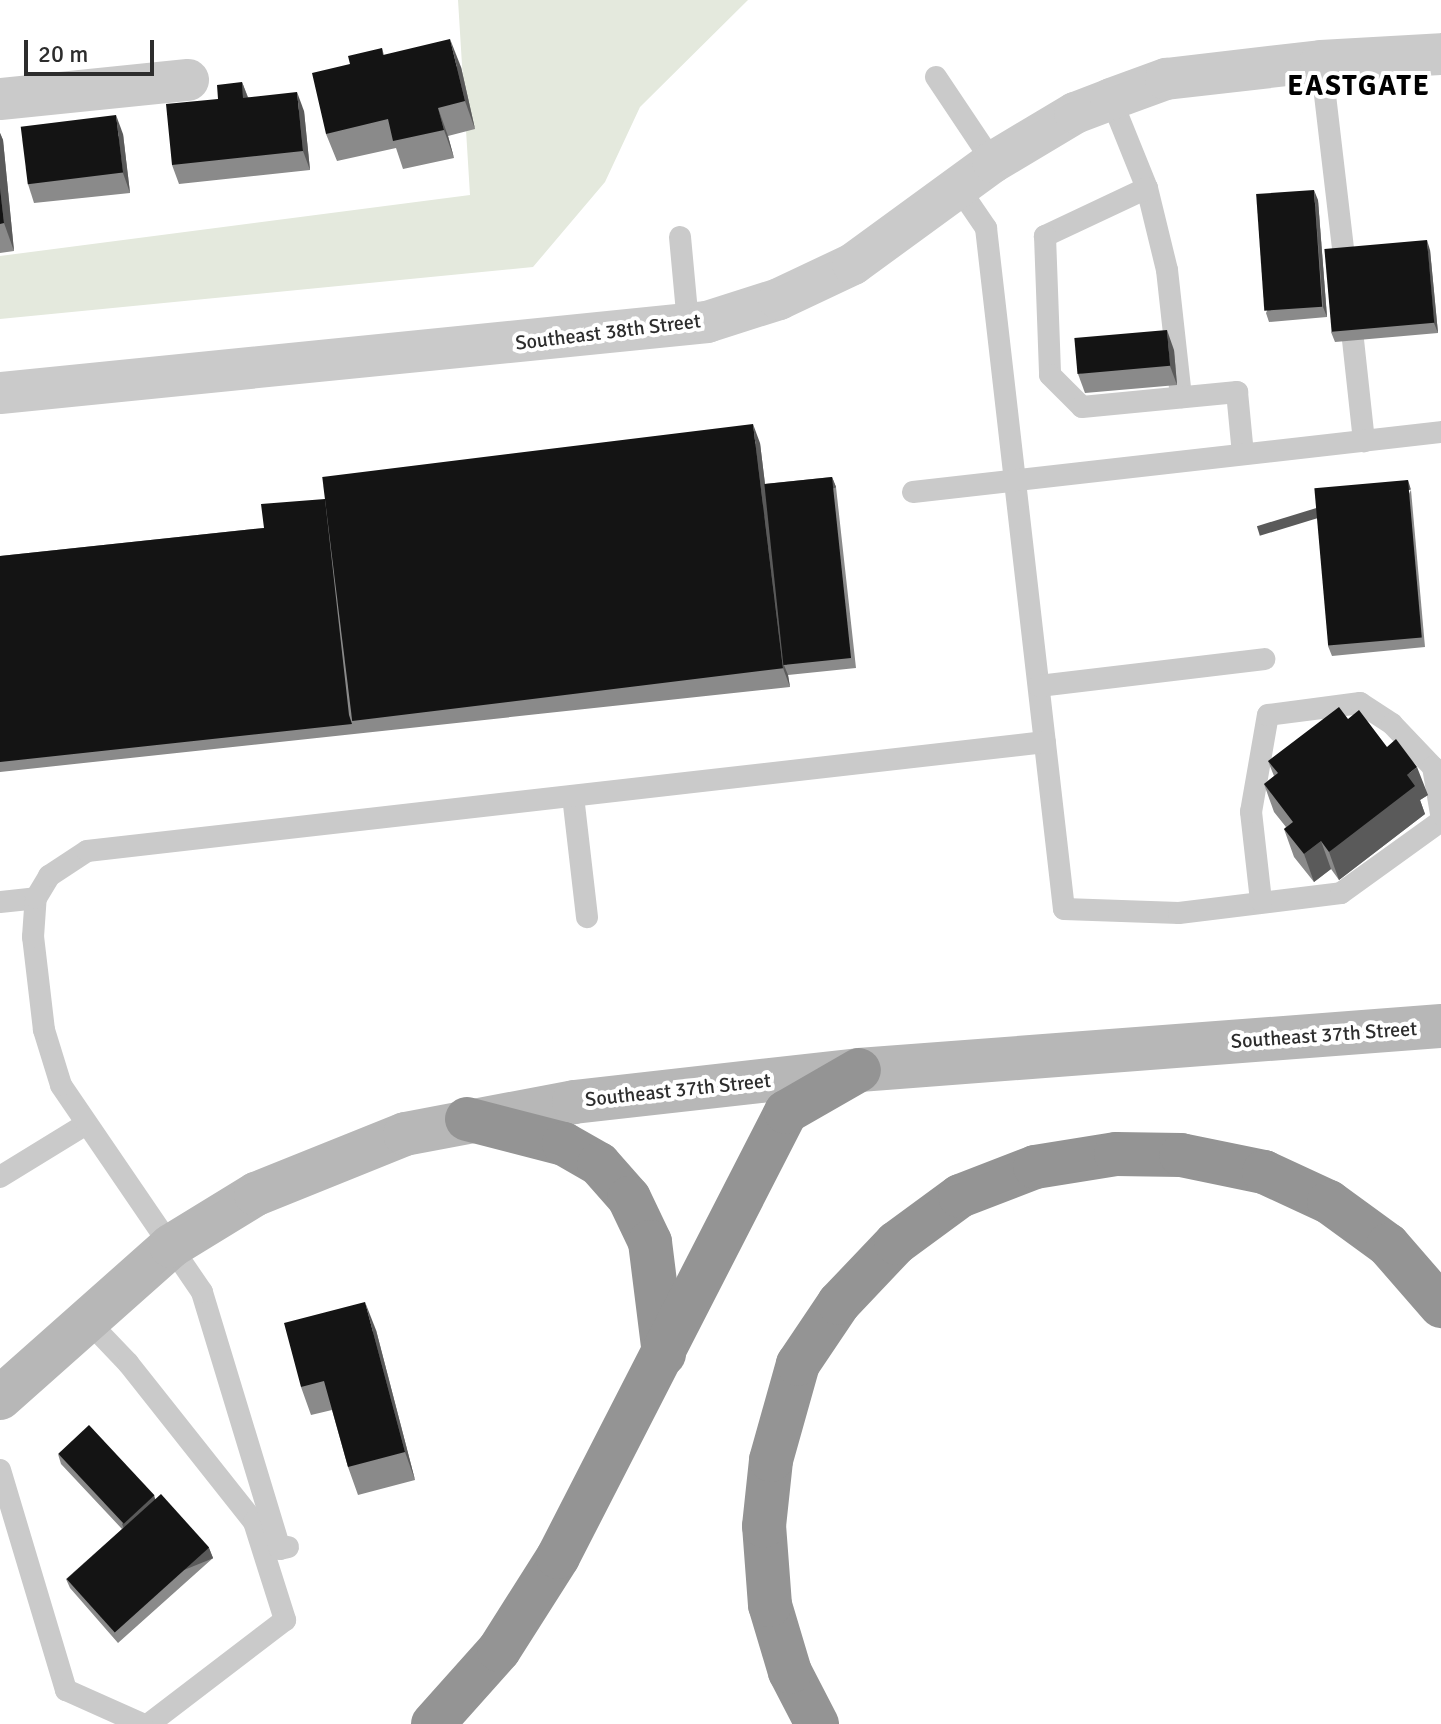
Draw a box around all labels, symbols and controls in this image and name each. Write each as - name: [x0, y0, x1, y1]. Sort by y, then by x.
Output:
- scale bar: [28, 24, 158, 74]
- text: 20 m: [38, 39, 88, 69]
- district label: EASTGATE: [1287, 69, 1431, 103]
- street label: Southeast 38th Street: [514, 309, 702, 355]
- street label: Southeast 37th Street: [1230, 1017, 1418, 1053]
- street label: Southeast 37th Street: [584, 1068, 772, 1112]

